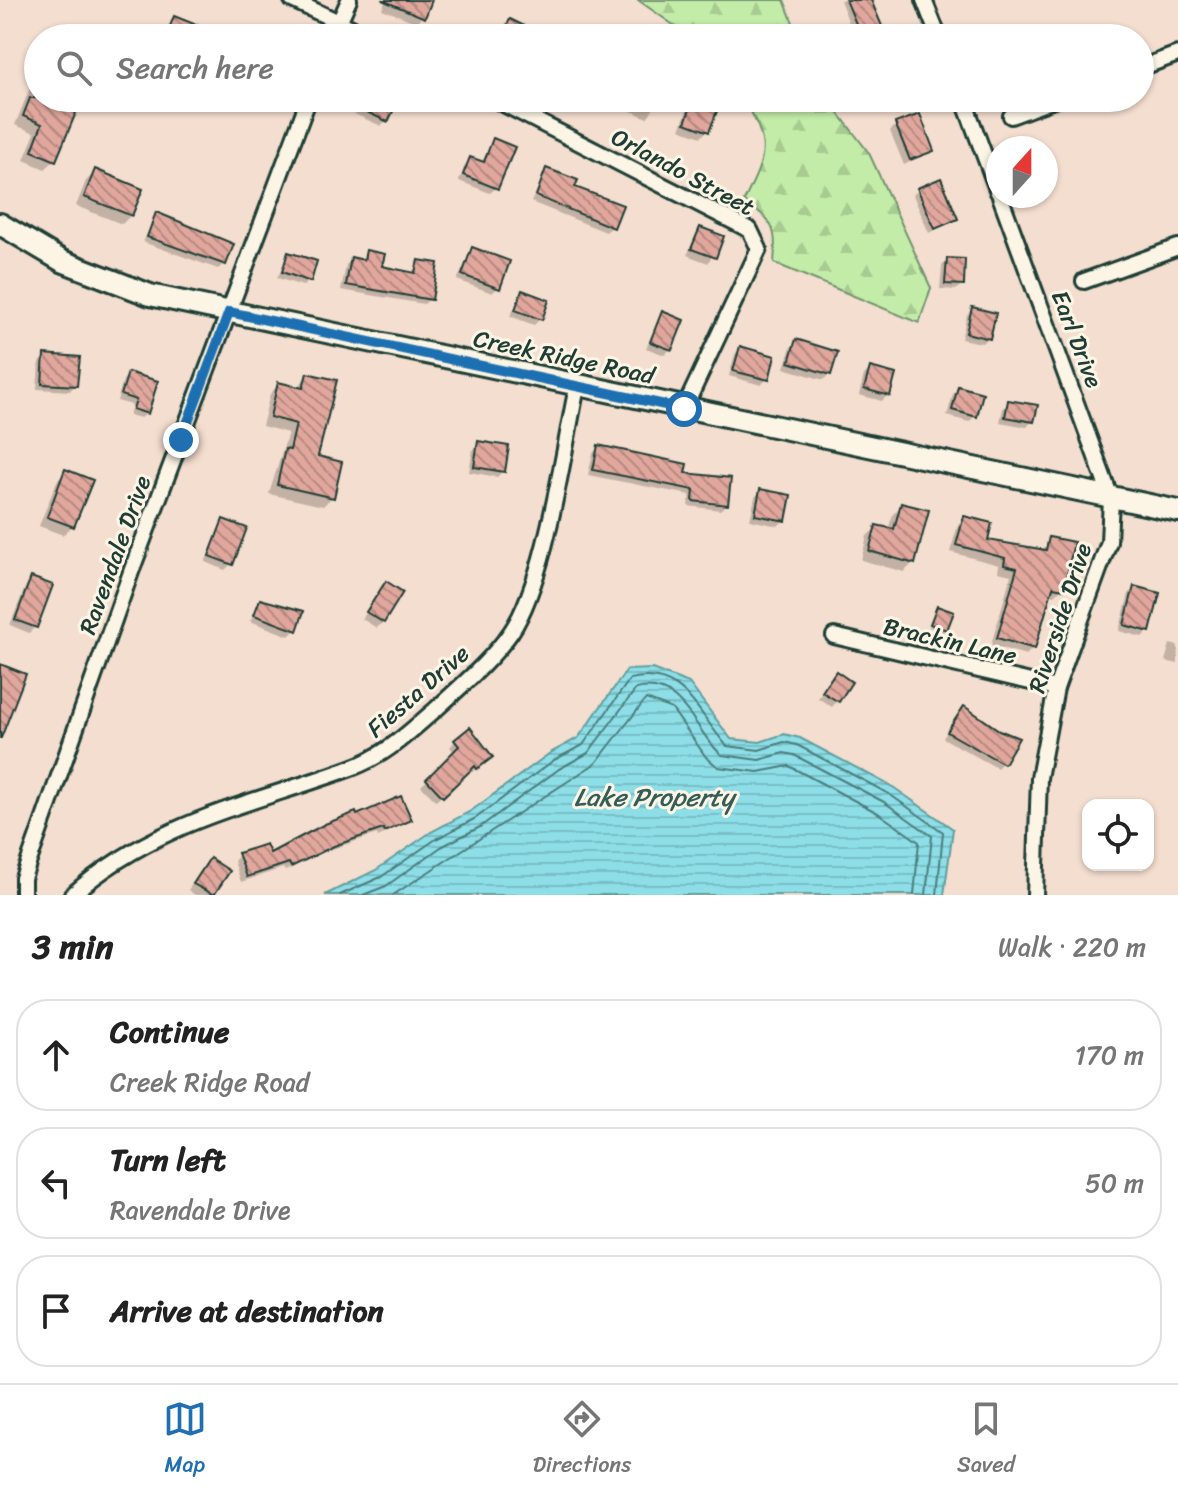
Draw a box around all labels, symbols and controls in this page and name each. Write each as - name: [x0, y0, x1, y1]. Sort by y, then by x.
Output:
- search box: [24, 24, 1154, 112]
- text: Search here: [116, 41, 274, 95]
- icon: search: [52, 46, 96, 90]
- street label: Orlando Street: [603, 116, 763, 228]
- north arrow: [986, 136, 1058, 208]
- street label: Earl Drive: [1039, 284, 1115, 394]
- street label: Creek Ridge Road: [470, 317, 660, 397]
- route start: [666, 391, 702, 427]
- route end: [163, 422, 199, 458]
- street label: Ravendale Drive: [67, 469, 163, 641]
- street label: Riverside Drive: [1016, 537, 1104, 699]
- street label: Brackin Lane: [879, 605, 1021, 677]
- street label: Fiesta Drive: [357, 634, 479, 748]
- water label: Lake Property: [574, 774, 738, 820]
- map controls: [1082, 799, 1154, 871]
- button: locate: [1082, 799, 1154, 871]
- text: 3 min: [32, 917, 113, 977]
- text: Walk · 220 m: [998, 924, 1146, 970]
- text: Continue: [110, 1005, 229, 1059]
- text: 170 m: [1075, 1032, 1144, 1078]
- icon: ahead: [34, 1033, 78, 1077]
- text: Creek Ridge Road: [110, 1059, 310, 1105]
- text: Turn left: [110, 1133, 226, 1187]
- text: 50 m: [1085, 1160, 1144, 1206]
- icon: left: [34, 1161, 78, 1205]
- text: Ravendale Drive: [110, 1187, 291, 1233]
- text: Arrive at destination: [110, 1284, 384, 1338]
- icon: arrive: [34, 1289, 78, 1333]
- tab: Map: [163, 1397, 207, 1484]
- tab: Directions: [533, 1397, 631, 1484]
- tab: Saved: [957, 1397, 1015, 1484]

